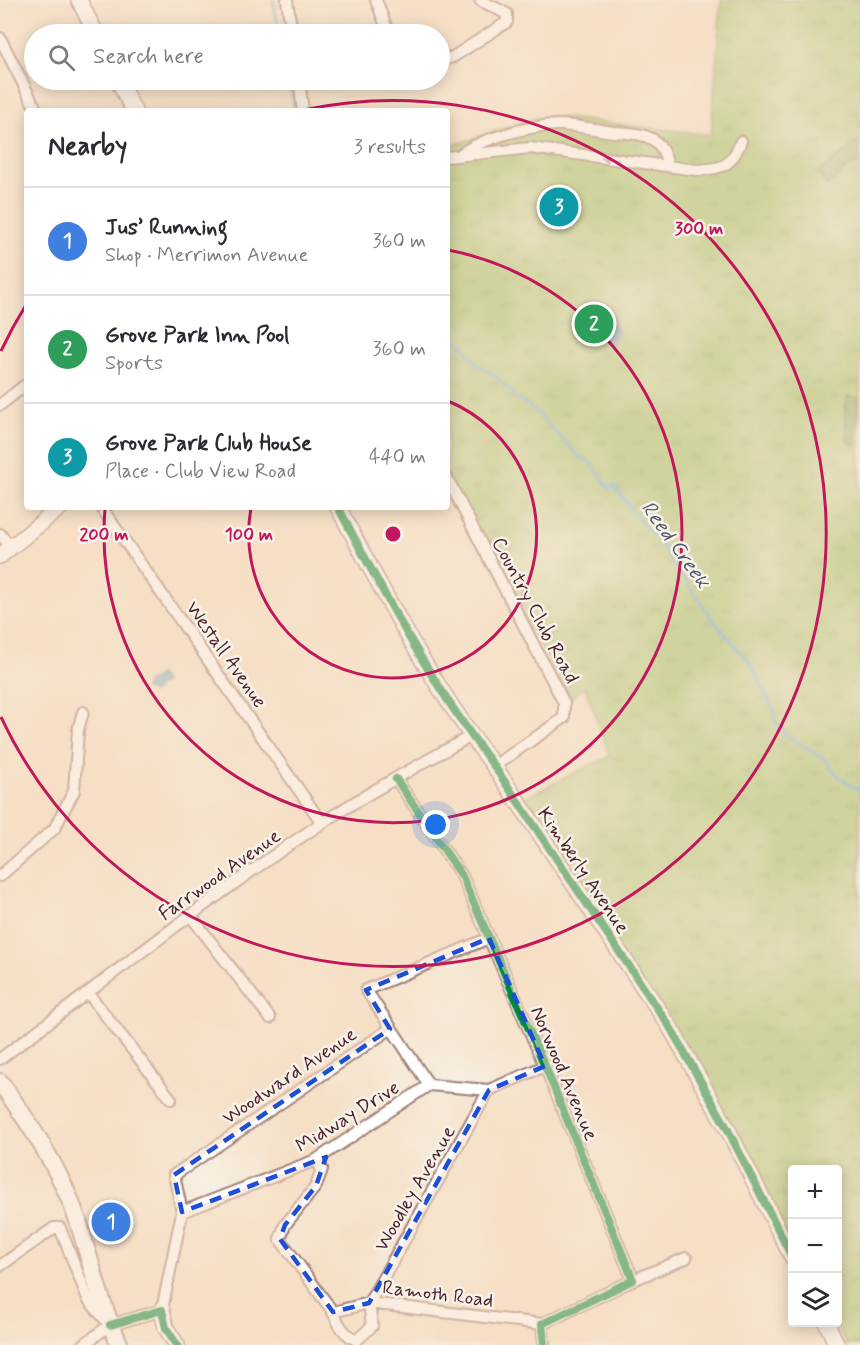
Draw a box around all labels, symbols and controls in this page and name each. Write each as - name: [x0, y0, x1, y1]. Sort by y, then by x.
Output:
- search box: [24, 24, 450, 90]
- icon: search: [45, 41, 78, 74]
- text: Search here: [93, 43, 204, 71]
- text: Nearby: [48, 130, 127, 164]
- text: 3 results: [354, 134, 426, 161]
- one-way arrow: [600, 154, 619, 163]
- pin: 3: [540, 184, 578, 230]
- text: Jus’ Running: [105, 214, 228, 242]
- text: 300 m: [675, 217, 723, 241]
- text: 1: [63, 228, 72, 255]
- text: 360 m: [373, 228, 426, 255]
- text: Shop · Merrimon Avenue: [105, 242, 308, 269]
- pin: 2: [574, 302, 614, 346]
- text: Grove Park Inn Pool: [105, 322, 289, 350]
- text: 2: [63, 336, 72, 363]
- text: 360 m: [373, 336, 426, 363]
- text: Sports: [105, 350, 163, 377]
- text: Grove Park Club House: [105, 430, 312, 458]
- text: 3: [63, 444, 72, 471]
- text: 440 m: [369, 444, 426, 471]
- text: Place · Club View Road: [105, 458, 296, 485]
- water label: Reed Creek: [634, 495, 717, 595]
- text: 200 m: [79, 523, 129, 547]
- text: 100 m: [225, 523, 273, 547]
- centre of rings: [383, 524, 403, 544]
- street label: Country Club Road: [485, 533, 585, 689]
- street label: Westall Avenue: [179, 596, 273, 714]
- street label: Kimberly Avenue: [530, 802, 635, 940]
- your location: [421, 810, 450, 839]
- street label: Farrwood Avenue: [153, 823, 287, 928]
- street label: Norwood Avenue: [523, 1002, 604, 1145]
- street label: Woodward Avenue: [217, 1021, 363, 1131]
- street label: Midway Drive: [291, 1075, 405, 1160]
- street label: Woodley Avenue: [368, 1121, 462, 1257]
- map controls: [788, 1165, 842, 1327]
- button: +: [788, 1165, 842, 1219]
- pin: 1: [92, 1200, 130, 1244]
- button: −: [788, 1219, 842, 1273]
- button: layers: [788, 1273, 842, 1327]
- street label: Ramoth Road: [381, 1274, 495, 1315]

